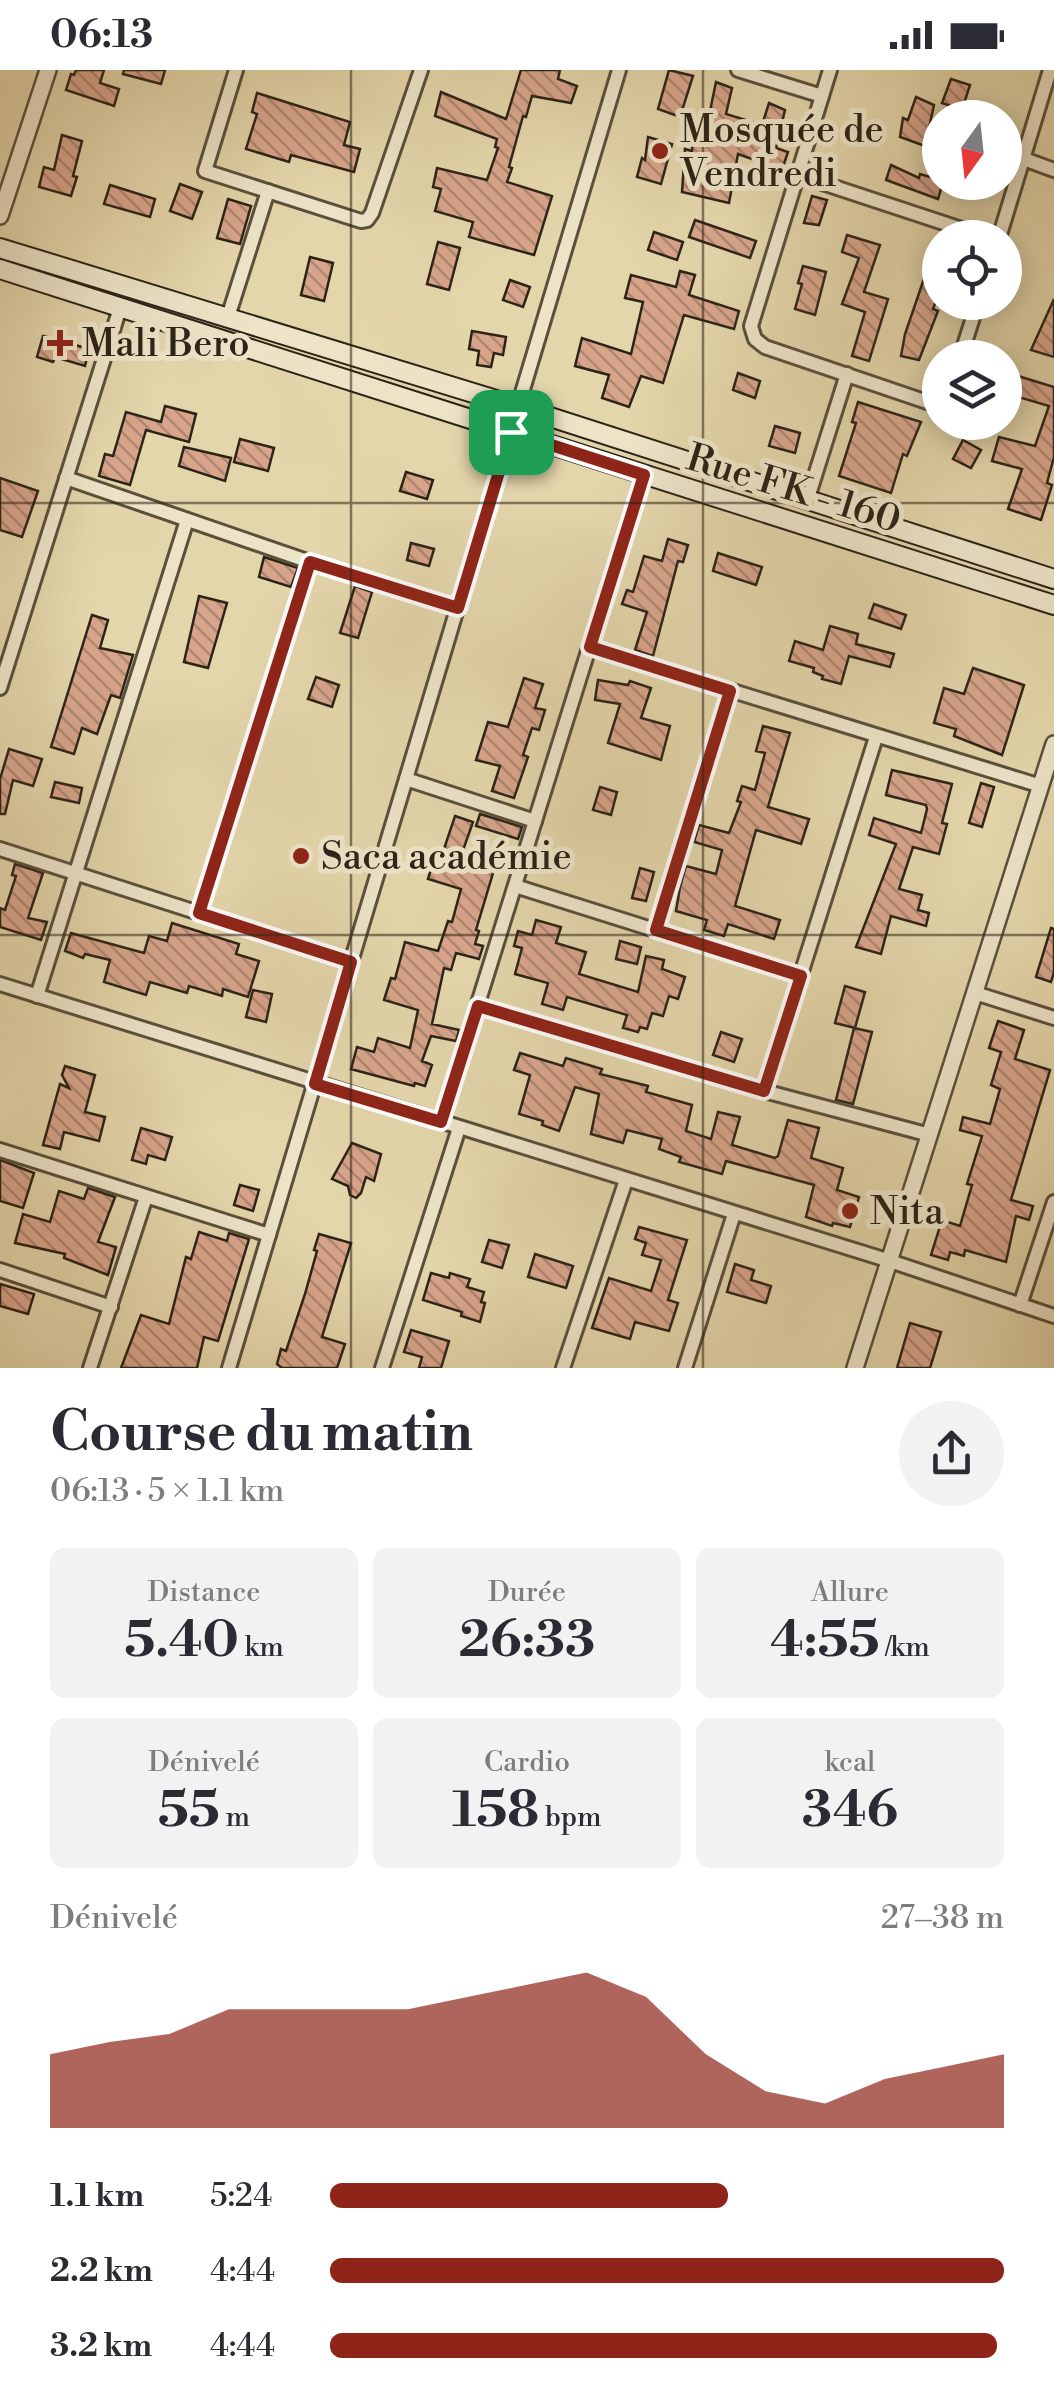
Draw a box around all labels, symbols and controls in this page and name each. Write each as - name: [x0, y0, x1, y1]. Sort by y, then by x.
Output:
- text: 06:13: [50, 12, 153, 59]
- north arrow: [922, 100, 1022, 200]
- map controls: [922, 100, 1022, 440]
- place label: Mosquée de Vendredi: [679, 107, 884, 198]
- marker: Mosquée de Vendredi: [649, 140, 671, 162]
- button: locate: [922, 220, 1022, 320]
- place label: Mali Bero: [82, 321, 250, 368]
- marker: Mali Bero: [47, 330, 73, 356]
- button: layers: [922, 340, 1022, 440]
- pin: [469, 390, 554, 475]
- icon: arrive: [484, 405, 539, 460]
- street label: Rue FK - 160: [681, 435, 906, 544]
- place label: Saca académie: [321, 834, 572, 881]
- marker: Saca académie: [290, 845, 312, 867]
- place label: Nita: [870, 1189, 944, 1236]
- marker: Nita: [839, 1200, 861, 1222]
- text: Course du matin: [50, 1399, 473, 1468]
- button: share: [899, 1401, 1004, 1506]
- text: 06:13 · 5 × 1.1 km: [50, 1471, 284, 1511]
- text: Distance: [148, 1575, 260, 1610]
- text: Durée: [488, 1575, 566, 1610]
- text: Allure: [811, 1575, 889, 1610]
- text: 5.40: [124, 1610, 239, 1672]
- text: 26:33: [459, 1610, 595, 1672]
- text: 4:55: [770, 1610, 879, 1672]
- text: km: [239, 1630, 284, 1665]
- text: /km: [879, 1630, 930, 1665]
- text: Dénivelé: [148, 1745, 260, 1780]
- text: Cardio: [484, 1745, 570, 1780]
- text: kcal: [825, 1745, 875, 1780]
- text: 55: [158, 1780, 220, 1842]
- text: 158: [452, 1780, 539, 1842]
- text: 346: [802, 1780, 898, 1842]
- text: m: [220, 1800, 250, 1835]
- text: bpm: [539, 1800, 602, 1835]
- text: Dénivelé: [50, 1898, 178, 1938]
- text: 27–38 m: [881, 1898, 1004, 1938]
- text: 1.1 km: [50, 2176, 144, 2216]
- text: 5:24: [210, 2176, 272, 2216]
- text: 2.2 km: [50, 2251, 153, 2291]
- text: 4:44: [210, 2251, 275, 2291]
- text: 3.2 km: [50, 2326, 152, 2366]
- text: 4:44: [210, 2326, 275, 2366]

